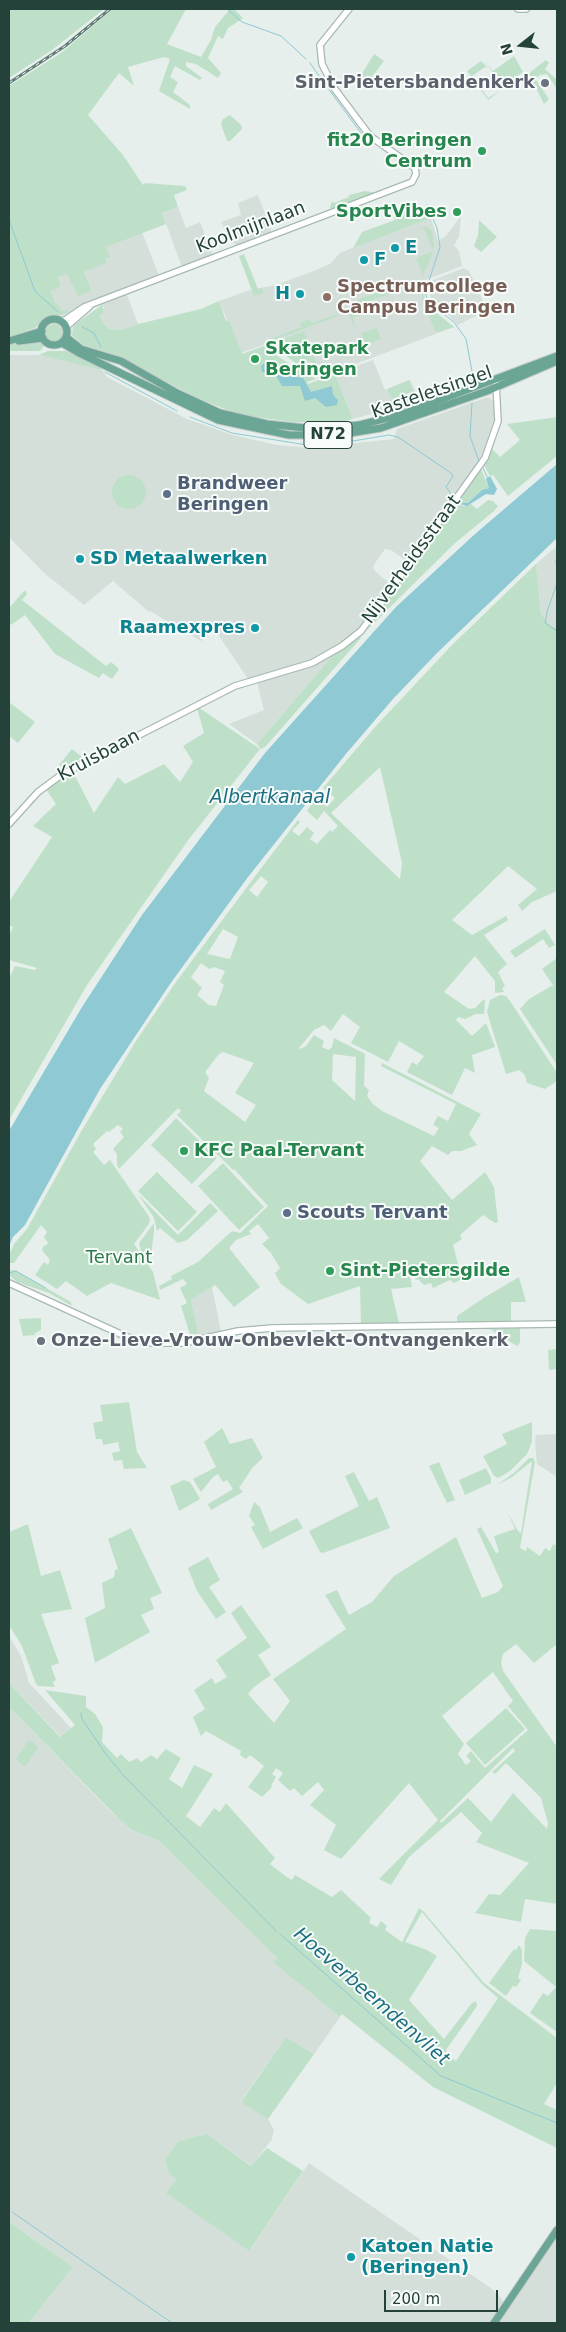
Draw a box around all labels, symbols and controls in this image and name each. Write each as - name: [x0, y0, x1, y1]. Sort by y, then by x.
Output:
- north arrow: [496, 20, 546, 70]
- text: N: [497, 41, 516, 57]
- place label: Sint-Pietersbandenkerk: [295, 72, 535, 94]
- marker: Sint-Pietersbandenkerk: [539, 77, 551, 89]
- place label: fit20 Beringen Centrum: [327, 130, 472, 172]
- marker: fit20 Beringen Centrum: [476, 145, 488, 157]
- street label: Koolmijnlaan: [193, 197, 309, 259]
- place label: SportVibes: [336, 201, 447, 223]
- marker: SportVibes: [451, 206, 463, 218]
- place label: E: [405, 237, 417, 259]
- marker: E: [389, 242, 401, 254]
- place label: F: [374, 249, 386, 271]
- marker: F: [358, 254, 370, 266]
- place label: Spectrumcollege Campus Beringen: [337, 276, 515, 318]
- place label: H: [275, 283, 290, 305]
- marker: H: [294, 288, 306, 300]
- marker: Spectrumcollege Campus Beringen: [321, 291, 333, 303]
- place label: Skatepark Beringen: [265, 338, 369, 380]
- marker: Skatepark Beringen: [249, 353, 261, 365]
- street label: Kasteletsingel: [369, 362, 495, 424]
- road number: N72: [304, 422, 352, 448]
- place label: Brandweer Beringen: [177, 473, 287, 516]
- marker: Brandweer Beringen: [161, 488, 173, 500]
- street label: Nijverheidsstraat: [358, 492, 466, 628]
- place label: SD Metaalwerken: [90, 548, 268, 570]
- marker: SD Metaalwerken: [74, 553, 86, 565]
- place label: Raamexpres: [120, 617, 245, 639]
- marker: Raamexpres: [249, 622, 261, 634]
- street label: Kruisbaan: [54, 725, 144, 787]
- water label: Albertkanaal: [210, 787, 330, 809]
- place label: KFC Paal-Tervant: [194, 1140, 364, 1162]
- marker: KFC Paal-Tervant: [178, 1145, 190, 1157]
- place label: Scouts Tervant: [297, 1202, 448, 1224]
- marker: Scouts Tervant: [281, 1207, 293, 1219]
- park label: Tervant: [86, 1247, 152, 1269]
- place label: Sint-Pietersgilde: [340, 1260, 510, 1282]
- marker: Sint-Pietersgilde: [324, 1265, 336, 1277]
- place label: Onze-Lieve-Vrouw-Onbevlekt-Ontvangenkerk: [51, 1330, 509, 1352]
- marker: Onze-Lieve-Vrouw-Onbevlekt-Ontvangenkerk: [35, 1335, 47, 1347]
- water label: Hoeverbeemdenvliet: [288, 1923, 454, 2071]
- place label: Katoen Natie (Beringen): [361, 2236, 494, 2278]
- marker: Katoen Natie (Beringen): [345, 2251, 357, 2263]
- scale bar: [386, 2280, 500, 2312]
- text: 200 m: [392, 2290, 440, 2308]

